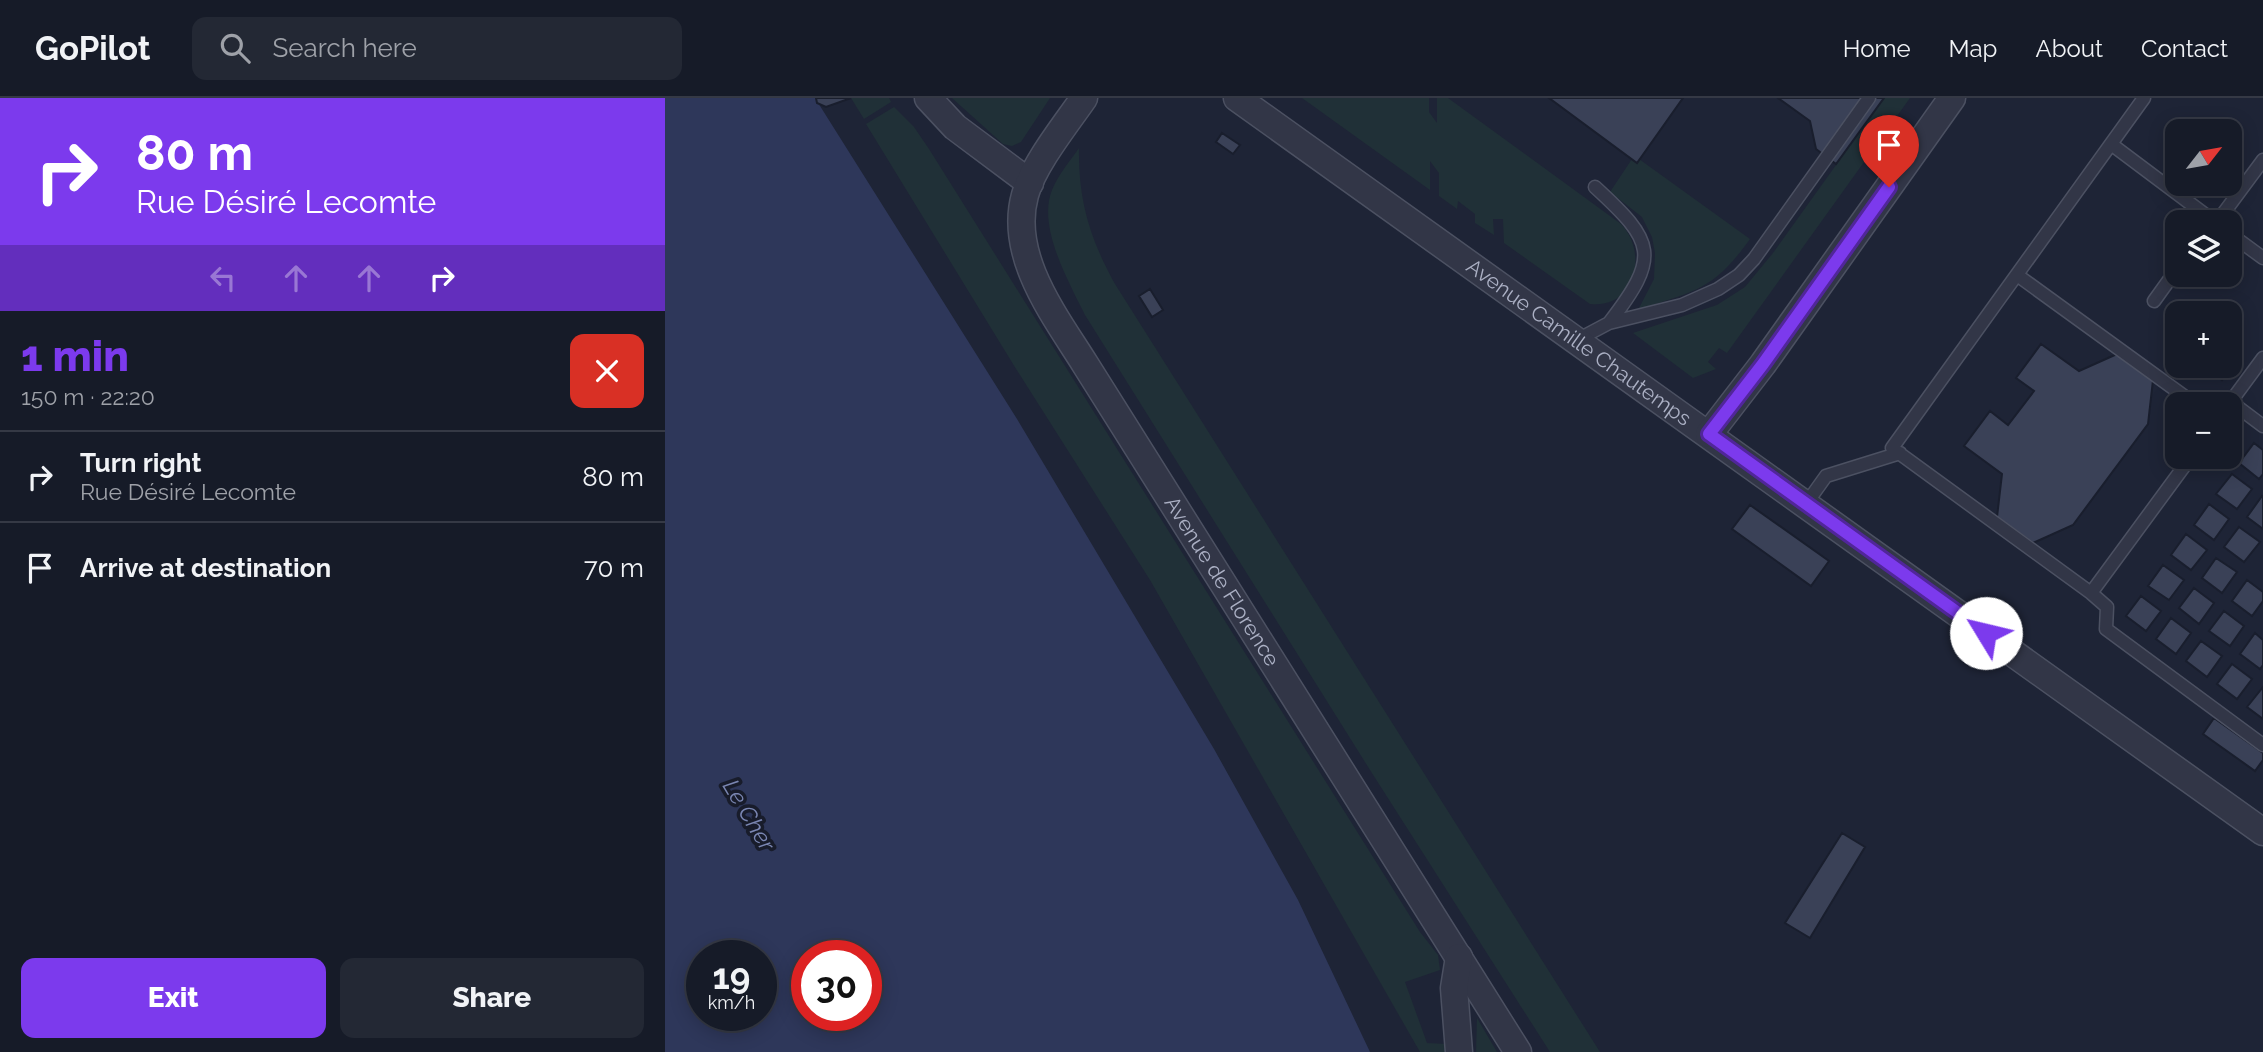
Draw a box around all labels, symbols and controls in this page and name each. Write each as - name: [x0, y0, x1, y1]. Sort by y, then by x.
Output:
- search box: [192, 17, 682, 80]
- text: GoPilot: [35, 29, 150, 68]
- icon: search: [216, 29, 254, 67]
- text: Search here: [272, 33, 417, 63]
- text: Home: [1843, 34, 1911, 63]
- text: Map: [1949, 34, 1997, 63]
- text: About: [2035, 34, 2103, 63]
- text: Contact: [2141, 34, 2228, 63]
- pin: [1859, 115, 1919, 187]
- north arrow: [2165, 119, 2242, 196]
- map controls: [2165, 119, 2242, 469]
- text: 80 m: [136, 124, 253, 181]
- icon: right: [21, 126, 112, 217]
- icon: arrive: [1870, 126, 1908, 164]
- text: Rue Désiré Lecomte: [136, 183, 436, 220]
- button: layers: [2165, 210, 2242, 287]
- street label: Avenue Camille Chautemps: [1462, 253, 1696, 431]
- icon: left: [204, 259, 242, 297]
- icon: ahead: [277, 259, 315, 297]
- icon: ahead: [350, 259, 388, 297]
- icon: right: [423, 259, 461, 297]
- button: +: [2165, 301, 2242, 378]
- text: 1 min: [21, 332, 129, 381]
- button: close: [570, 334, 644, 408]
- text: 150 m · 22:20: [21, 383, 155, 410]
- button: −: [2165, 392, 2242, 469]
- text: Turn right: [80, 448, 201, 478]
- icon: right: [21, 458, 59, 496]
- text: 80 m: [582, 462, 644, 492]
- text: Rue Désiré Lecomte: [80, 478, 296, 505]
- street label: Avenue de Florence: [1160, 492, 1285, 671]
- icon: arrive: [21, 549, 59, 587]
- text: Arrive at destination: [80, 553, 331, 583]
- text: 70 m: [584, 553, 644, 583]
- position arrow: [1949, 596, 2023, 670]
- water label: Le Cher: [718, 774, 782, 856]
- speed limit sign: 30: [791, 940, 882, 1031]
- text: 19: [713, 956, 750, 997]
- button: Exit: [21, 958, 326, 1038]
- button: Share: [340, 958, 644, 1038]
- text: km/h: [708, 992, 755, 1013]

